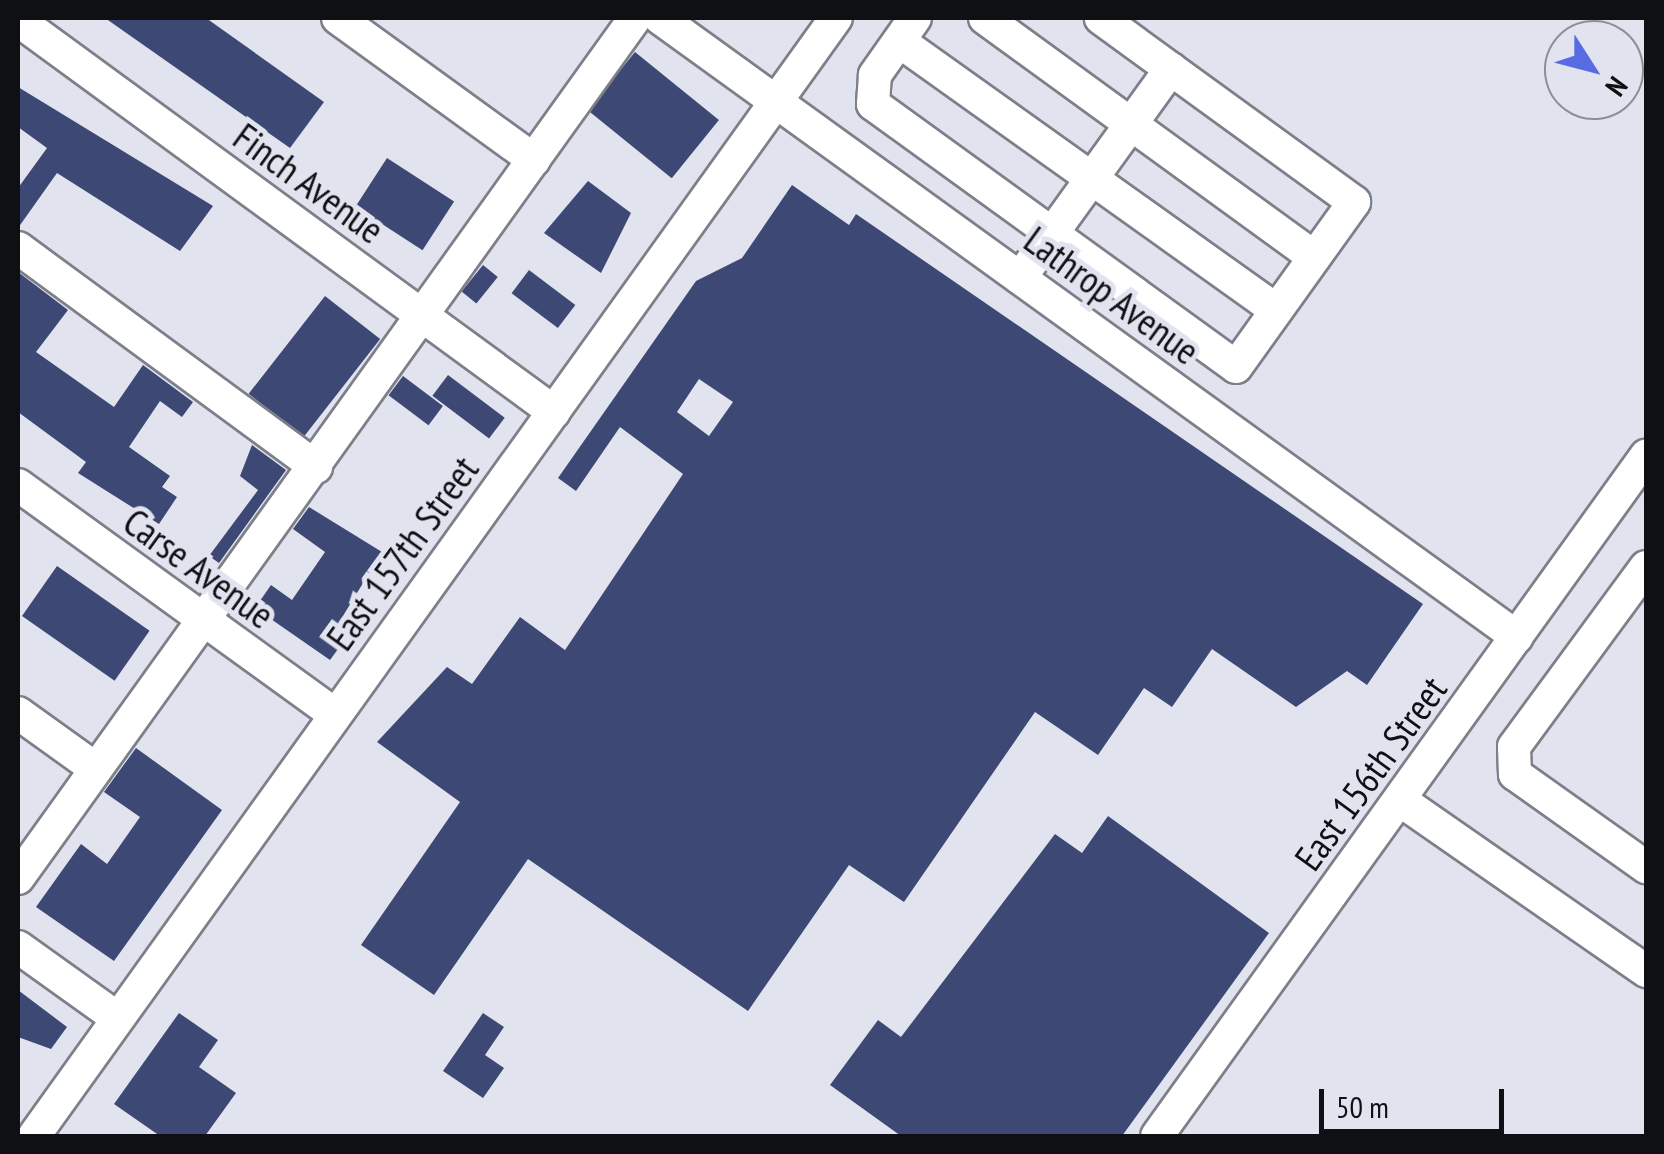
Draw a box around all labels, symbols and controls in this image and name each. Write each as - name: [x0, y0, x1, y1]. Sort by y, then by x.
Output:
- north arrow: [1544, 20, 1644, 120]
- text: N: [1598, 70, 1636, 104]
- street label: Finch Avenue: [225, 113, 393, 253]
- street label: Lathrop Avenue: [1016, 216, 1208, 374]
- street label: East 157th Street: [317, 447, 487, 659]
- street label: Carse Avenue: [115, 498, 283, 638]
- street label: East 156th Street: [1285, 667, 1455, 879]
- scale bar: [1324, 1069, 1509, 1131]
- text: 50 m: [1336, 1087, 1389, 1126]

